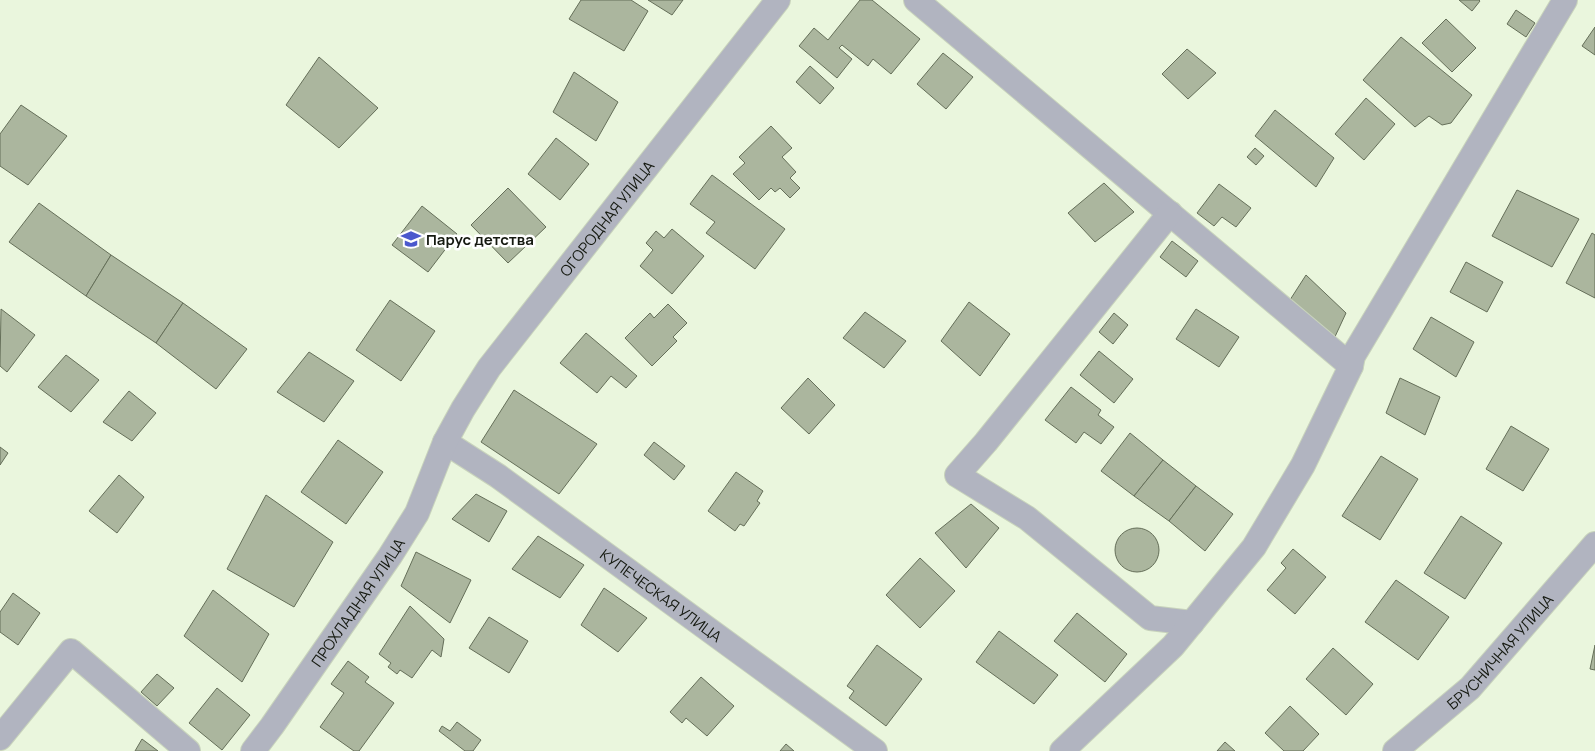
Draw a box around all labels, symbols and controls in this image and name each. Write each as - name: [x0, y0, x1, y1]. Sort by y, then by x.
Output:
- street label: ОГОРОДНАЯ УЛИЦА: [555, 156, 659, 281]
- school or university icon: Парус детства: [400, 228, 422, 250]
- place label: Парус детства: [426, 229, 534, 250]
- street label: ПРОХЛАДНАЯ УЛИЦА: [306, 533, 410, 671]
- street label: КУПЕЧЕСКАЯ УЛИЦА: [596, 544, 727, 647]
- street label: БРУСНИЧНАЯ УЛИЦА: [1442, 589, 1558, 714]

